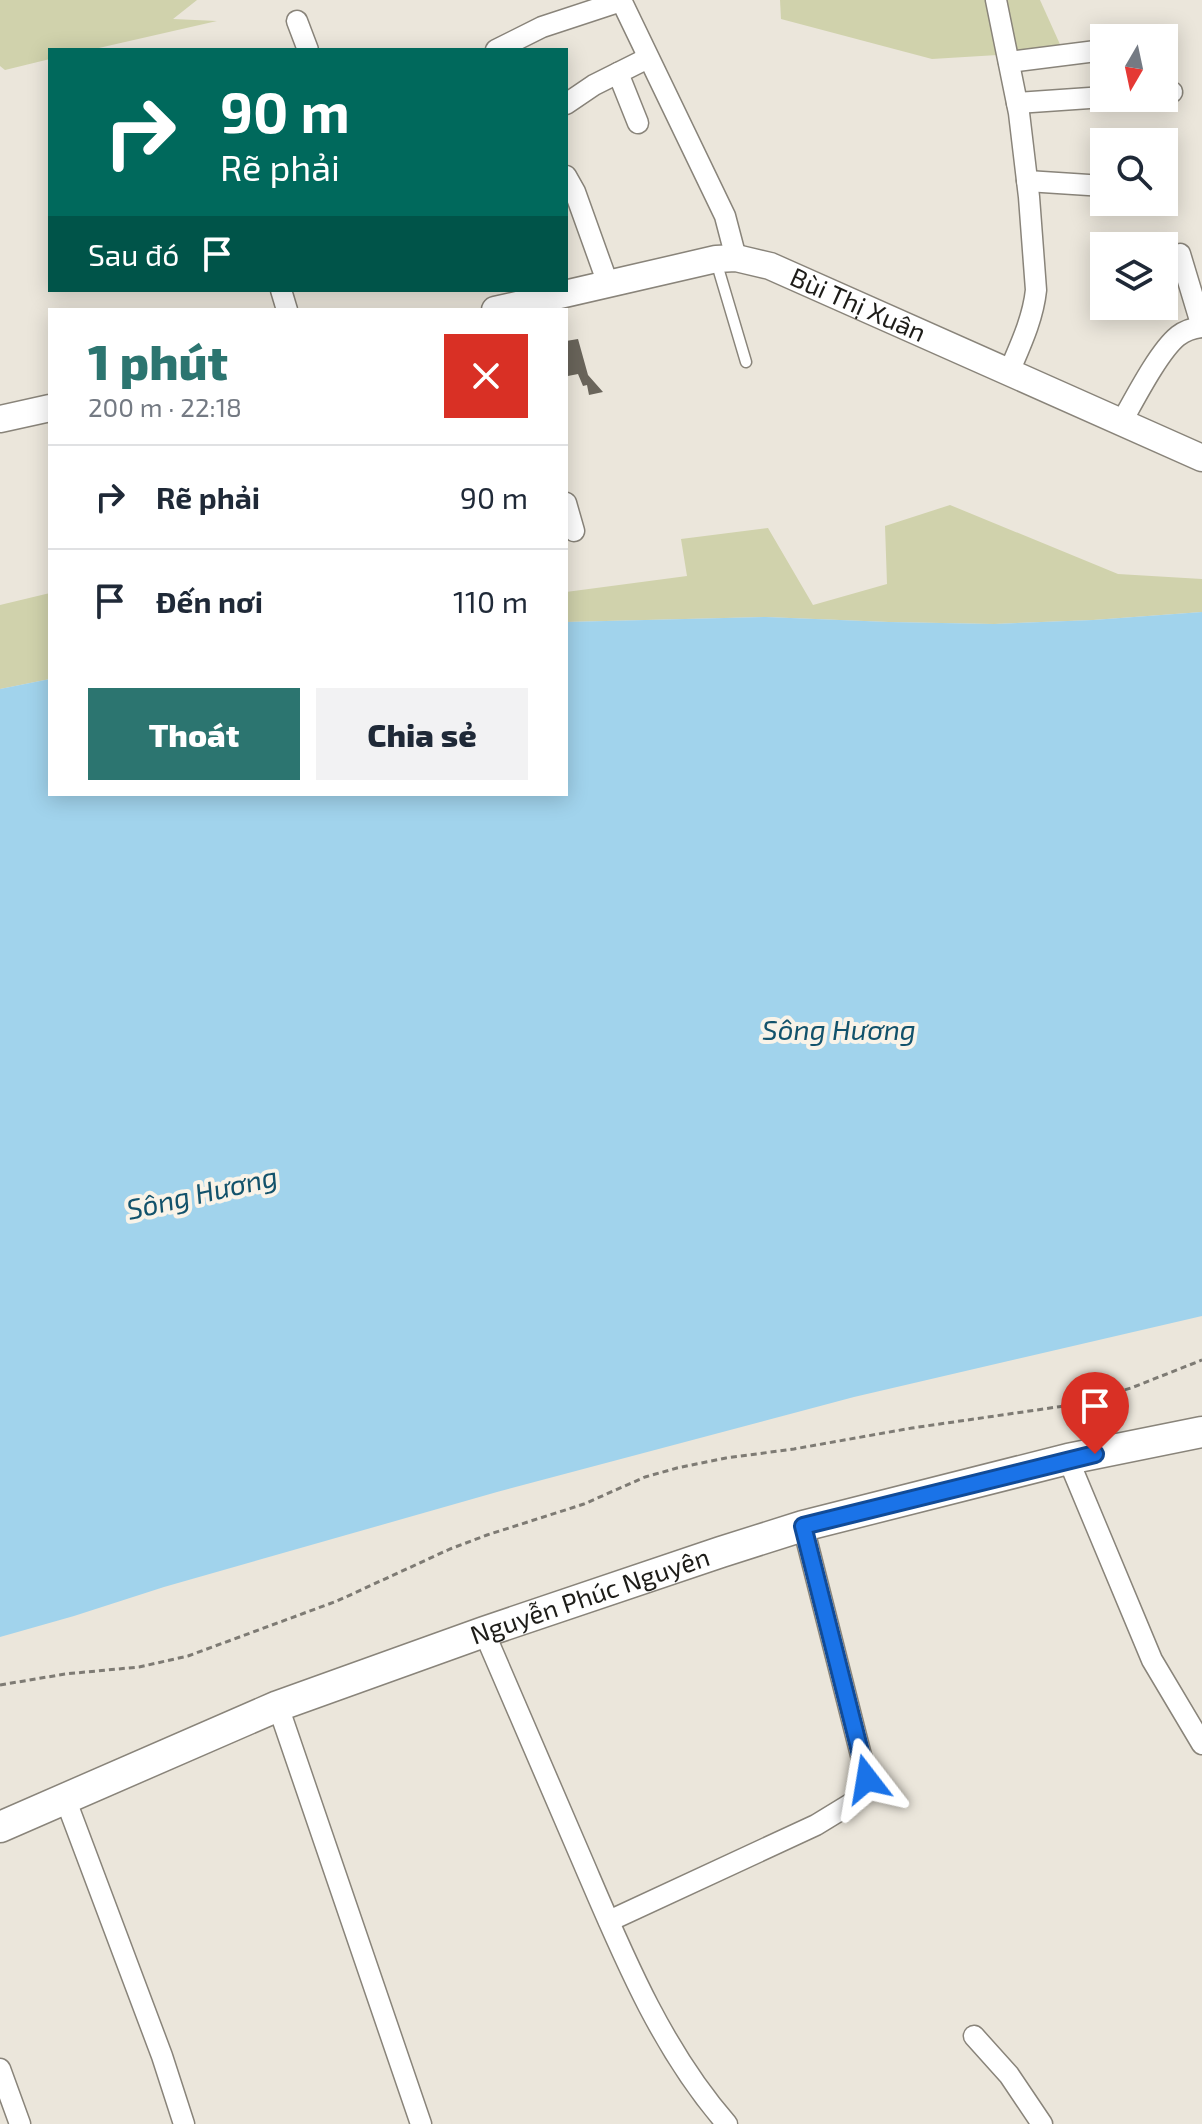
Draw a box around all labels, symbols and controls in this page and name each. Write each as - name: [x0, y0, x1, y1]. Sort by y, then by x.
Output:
- north arrow: [1090, 24, 1178, 112]
- map controls: [1090, 24, 1178, 320]
- text: 90 m: [220, 77, 350, 144]
- icon: right: [88, 80, 192, 184]
- button: search: [1090, 128, 1178, 216]
- text: Rẽ phải: [220, 145, 340, 188]
- icon: arrive: [195, 232, 239, 276]
- button: layers: [1090, 232, 1178, 320]
- text: Sau đó: [88, 236, 179, 272]
- street label: Bùi Thị Xuân: [786, 260, 931, 347]
- text: 1 phút: [88, 332, 228, 390]
- button: close: [444, 334, 528, 418]
- text: 200 m · 22:18: [88, 391, 242, 422]
- icon: right: [88, 475, 132, 519]
- text: Rẽ phải: [156, 479, 260, 515]
- text: 90 m: [460, 479, 528, 515]
- icon: arrive: [88, 579, 132, 623]
- text: Đến nơi: [156, 583, 263, 619]
- text: 110 m: [453, 583, 528, 619]
- button: Thoát: [88, 688, 300, 780]
- button: Chia sẻ: [316, 688, 528, 780]
- water label: Sông Hương: [762, 1012, 916, 1046]
- water label: Sông Hương: [123, 1158, 281, 1226]
- pin: [1061, 1372, 1129, 1454]
- icon: arrive: [1073, 1384, 1117, 1428]
- street label: Nguyễn Phúc Nguyên: [466, 1540, 713, 1650]
- position arrow: [825, 1737, 909, 1821]

